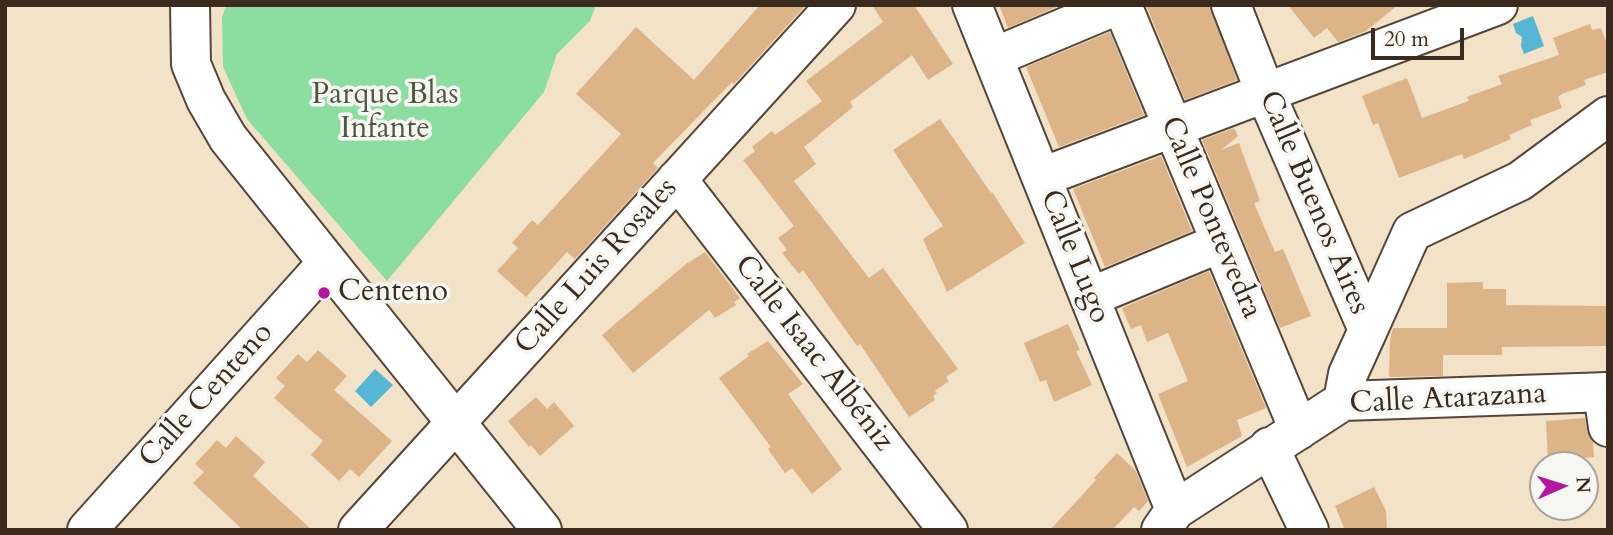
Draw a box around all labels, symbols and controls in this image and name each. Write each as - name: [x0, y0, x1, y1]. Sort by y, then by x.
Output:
- scale bar: [1375, 14, 1468, 58]
- text: 20 m: [1384, 25, 1429, 54]
- park label: Parque Blas Infante: [312, 78, 458, 148]
- street label: Calle Buenos Aires: [1250, 86, 1376, 320]
- street label: Calle Pontevedra: [1151, 112, 1269, 324]
- street label: Calle Luis Rosales: [508, 171, 686, 363]
- street label: Calle Lugo: [1031, 185, 1117, 329]
- street label: Calle Isaac Albéniz: [725, 249, 901, 459]
- place label: Centeno: [338, 275, 448, 311]
- marker: Centeno: [316, 285, 332, 301]
- street label: Calle Centeno: [132, 316, 282, 476]
- street label: Calle Atarazana: [1349, 377, 1547, 423]
- north arrow: [1529, 451, 1599, 521]
- text: N: [1570, 476, 1596, 494]

